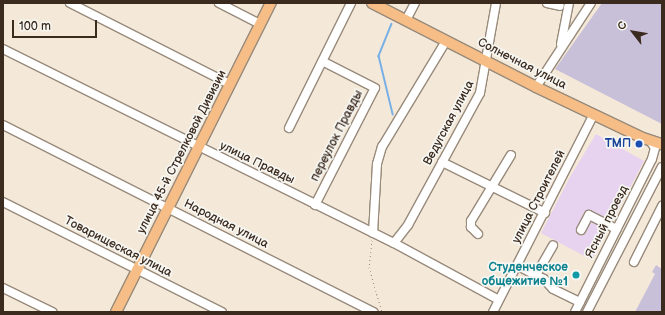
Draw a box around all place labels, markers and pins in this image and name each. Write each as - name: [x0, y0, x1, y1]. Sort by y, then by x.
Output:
- place label: ТМП: [605, 137, 631, 151]
- marker: ТМП: [634, 139, 644, 149]
- place label: Студенческое общежитие №1: [482, 261, 568, 289]
- marker: Студенческое общежитие №1: [571, 270, 581, 280]

